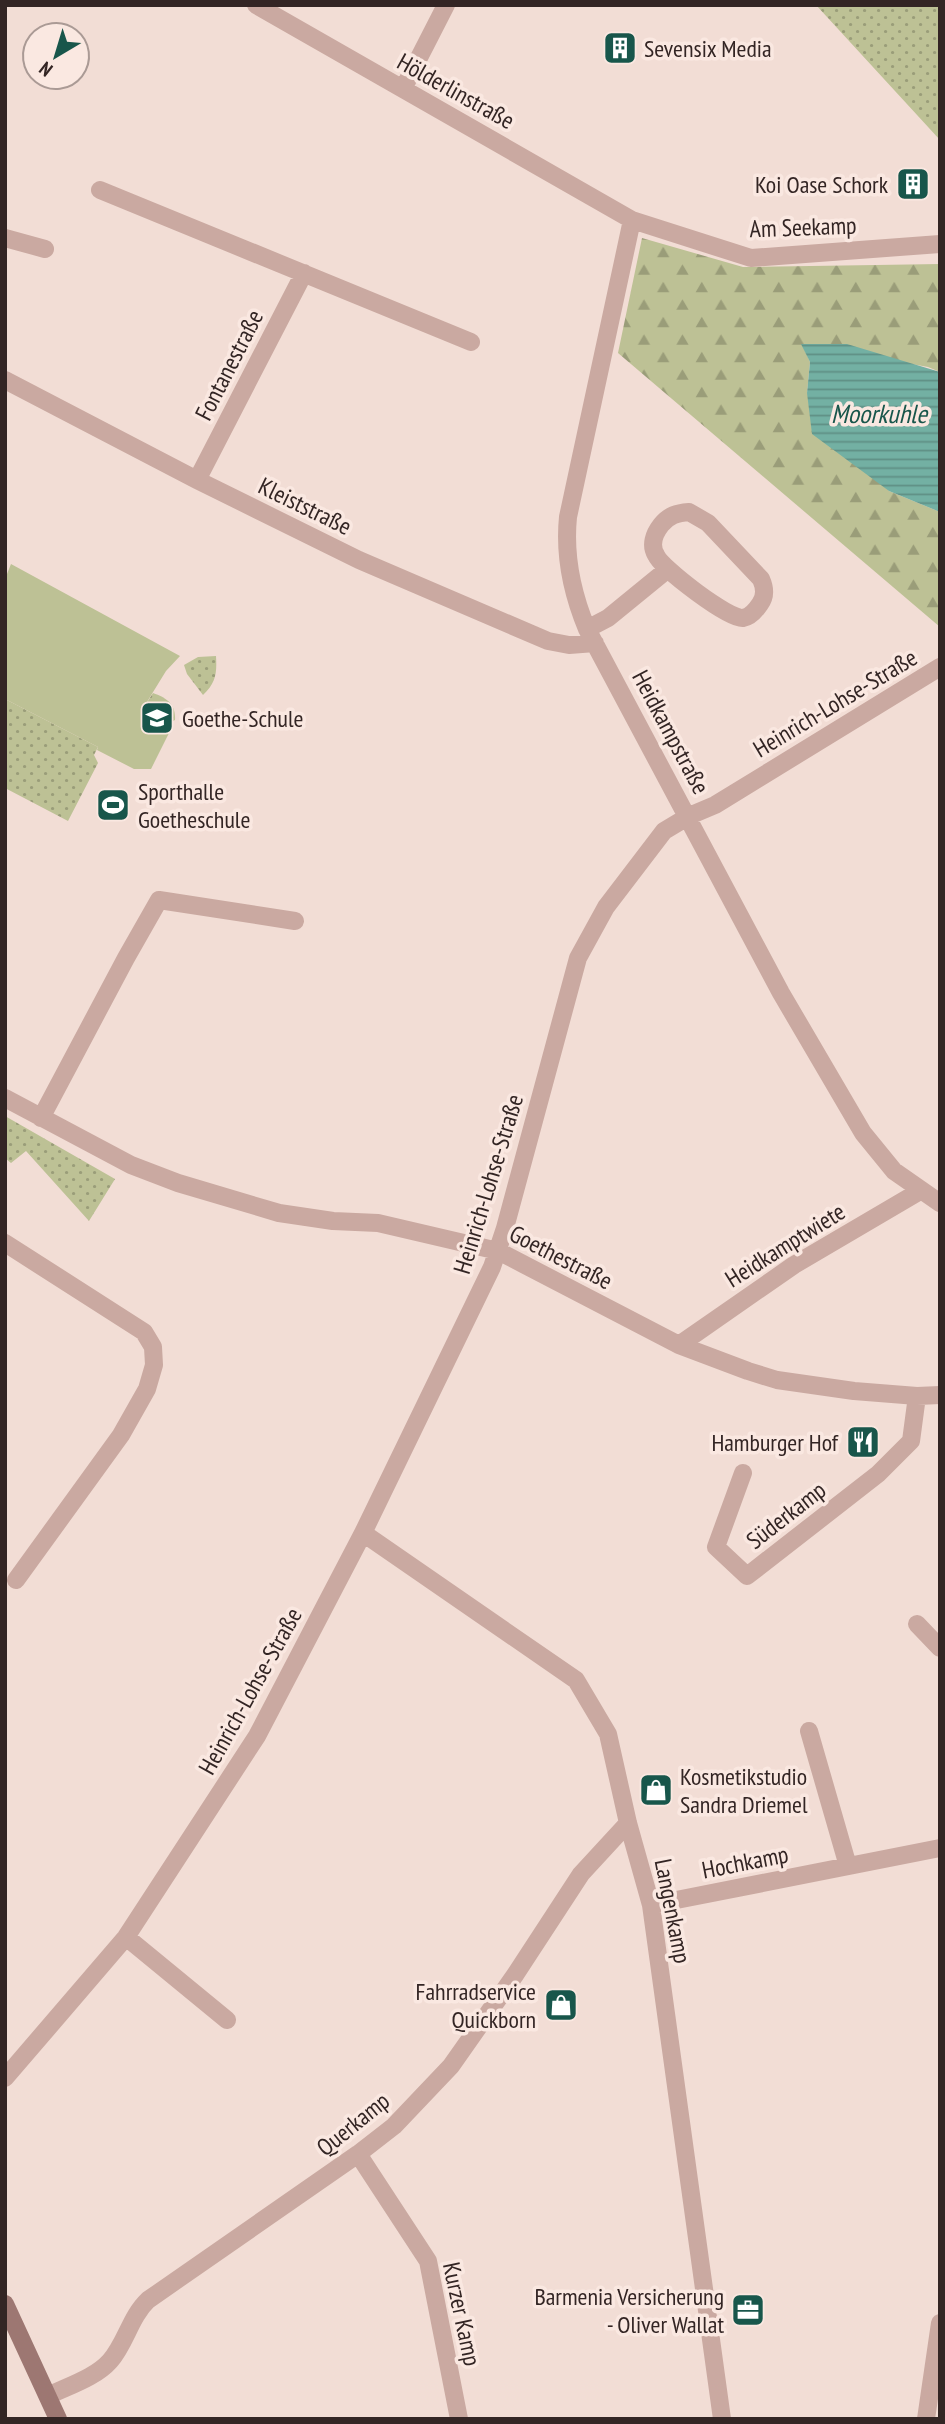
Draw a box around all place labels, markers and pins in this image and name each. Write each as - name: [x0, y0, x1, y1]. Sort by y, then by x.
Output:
- building icon: Sevensix Media: [601, 29, 639, 67]
- place label: Sevensix Media: [644, 33, 772, 64]
- building icon: Koi Oase Schork: [894, 165, 932, 203]
- place label: Koi Oase Schork: [755, 169, 889, 200]
- school or university icon: Goethe-Schule: [138, 699, 176, 737]
- place label: Goethe-Schule: [182, 703, 303, 734]
- place label: Sporthalle Goetheschule: [138, 776, 250, 835]
- sports icon: Sporthalle Goetheschule: [94, 786, 132, 824]
- restaurant icon: Hamburger Hof: [844, 1423, 882, 1461]
- place label: Hamburger Hof: [711, 1427, 839, 1458]
- place label: Kosmetikstudio Sandra Driemel: [680, 1761, 808, 1820]
- shop icon: Kosmetikstudio Sandra Driemel: [637, 1771, 675, 1809]
- place label: Fahrradservice Quickborn: [416, 1976, 536, 2035]
- shop icon: Fahrradservice Quickborn: [542, 1986, 580, 2024]
- place label: Barmenia Versicherung - Oliver Wallat: [534, 2281, 724, 2340]
- office icon: Barmenia Versicherung - Oliver Wallat: [729, 2291, 767, 2329]

